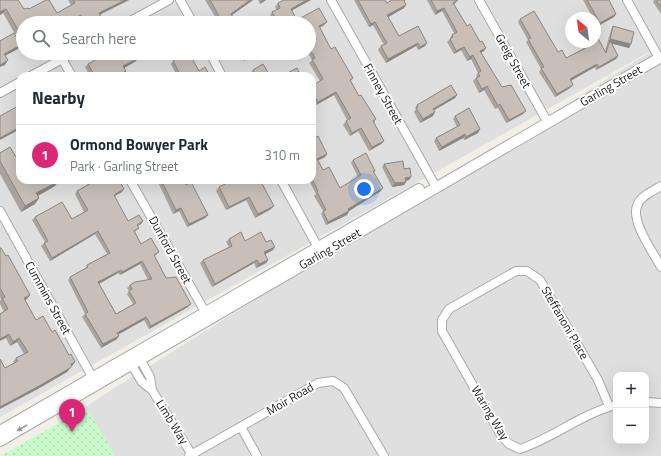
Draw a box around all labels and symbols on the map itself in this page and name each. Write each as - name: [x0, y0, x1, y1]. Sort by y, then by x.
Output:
- north arrow: [565, 12, 601, 48]
- street label: Greig Street: [491, 30, 537, 92]
- street label: Finney Street: [359, 60, 408, 128]
- street label: Garling Street: [576, 60, 646, 111]
- your location: [354, 179, 374, 199]
- street label: Dunford Street: [144, 212, 197, 288]
- street label: Garling Street: [295, 223, 365, 274]
- street label: Cummins Street: [20, 258, 77, 339]
- street label: Steffanoni Place: [537, 282, 594, 363]
- street label: Moir Road: [263, 377, 317, 420]
- street label: Waring Way: [467, 382, 514, 444]
- street label: Limb Way: [151, 396, 194, 448]
- pin: 1: [59, 399, 85, 432]
- one-way arrow: [17, 424, 27, 432]

